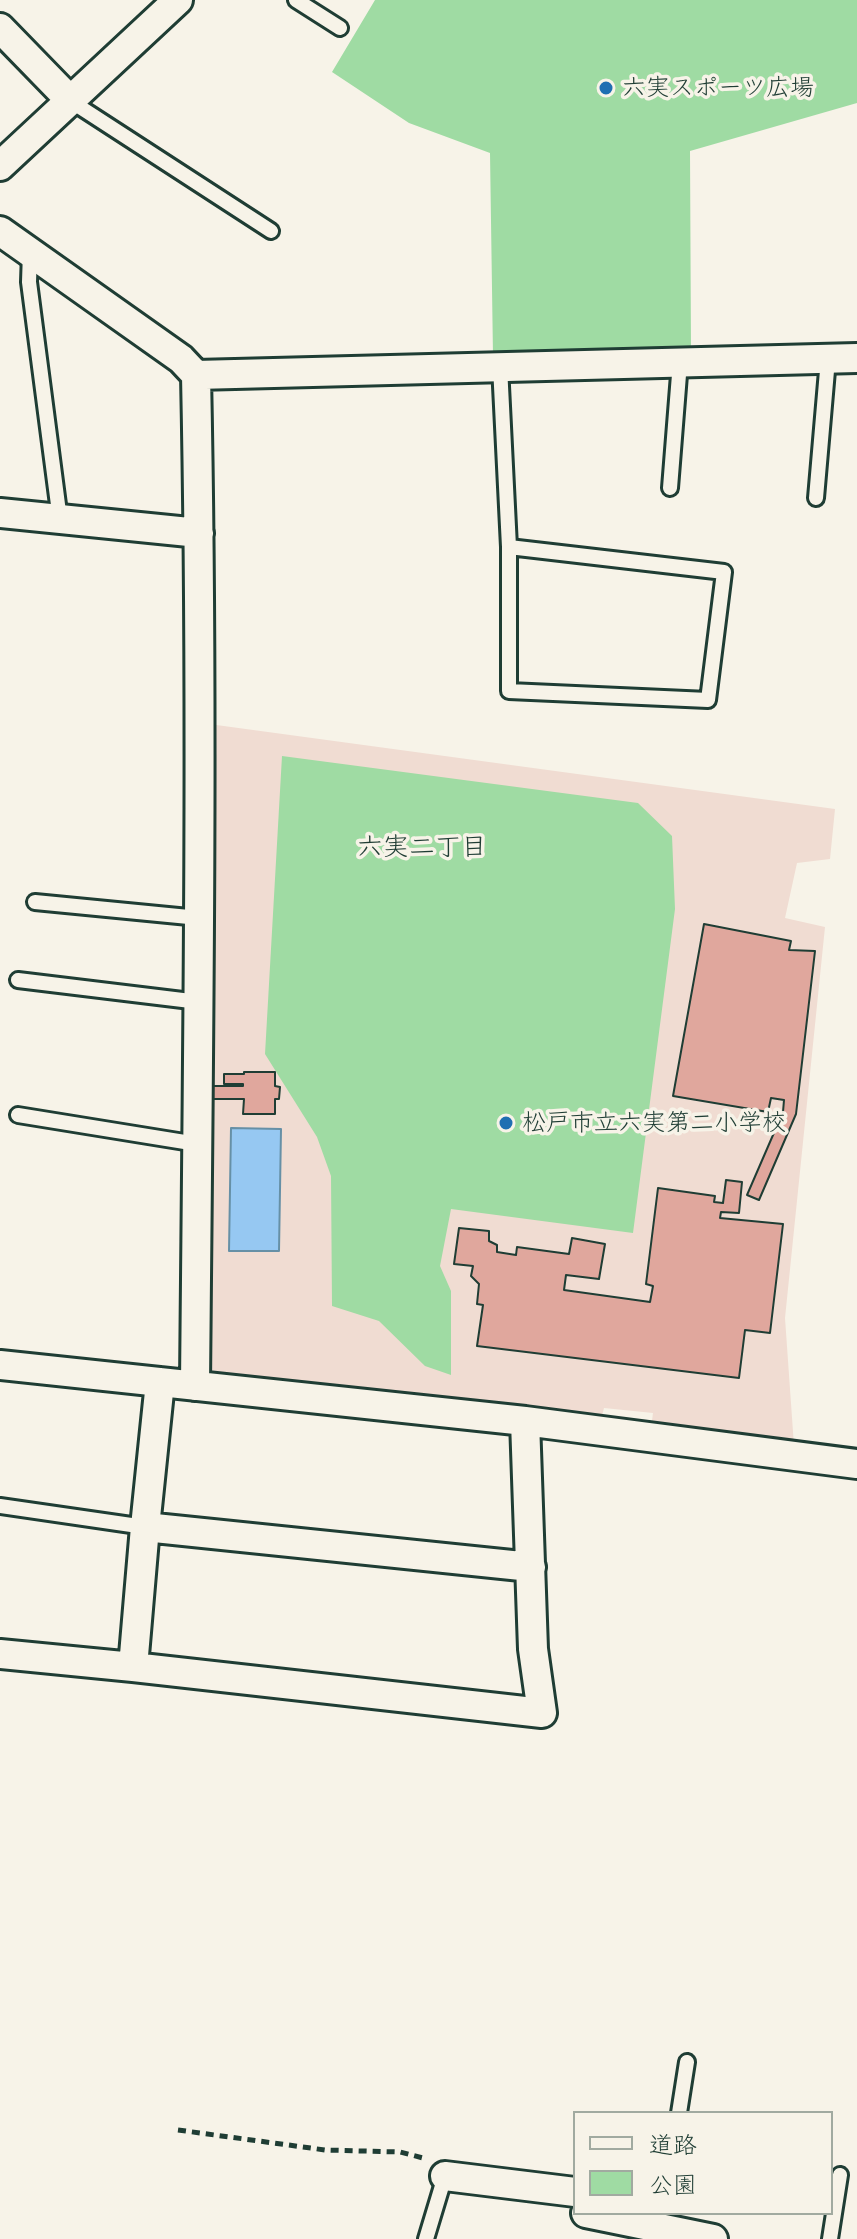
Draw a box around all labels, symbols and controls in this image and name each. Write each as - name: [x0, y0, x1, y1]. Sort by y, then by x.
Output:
- place label: 六実スポーツ広場: [622, 74, 814, 102]
- marker: 六実スポーツ広場: [597, 79, 615, 97]
- district label: 六実二丁目: [357, 832, 487, 864]
- place label: 松戸市立六実第二小学校: [522, 1109, 786, 1137]
- marker: 松戸市立六実第二小学校: [497, 1114, 515, 1132]
- legend: [573, 2111, 833, 2215]
- text: 道路: [649, 2125, 697, 2161]
- text: 公園: [649, 2165, 697, 2201]

